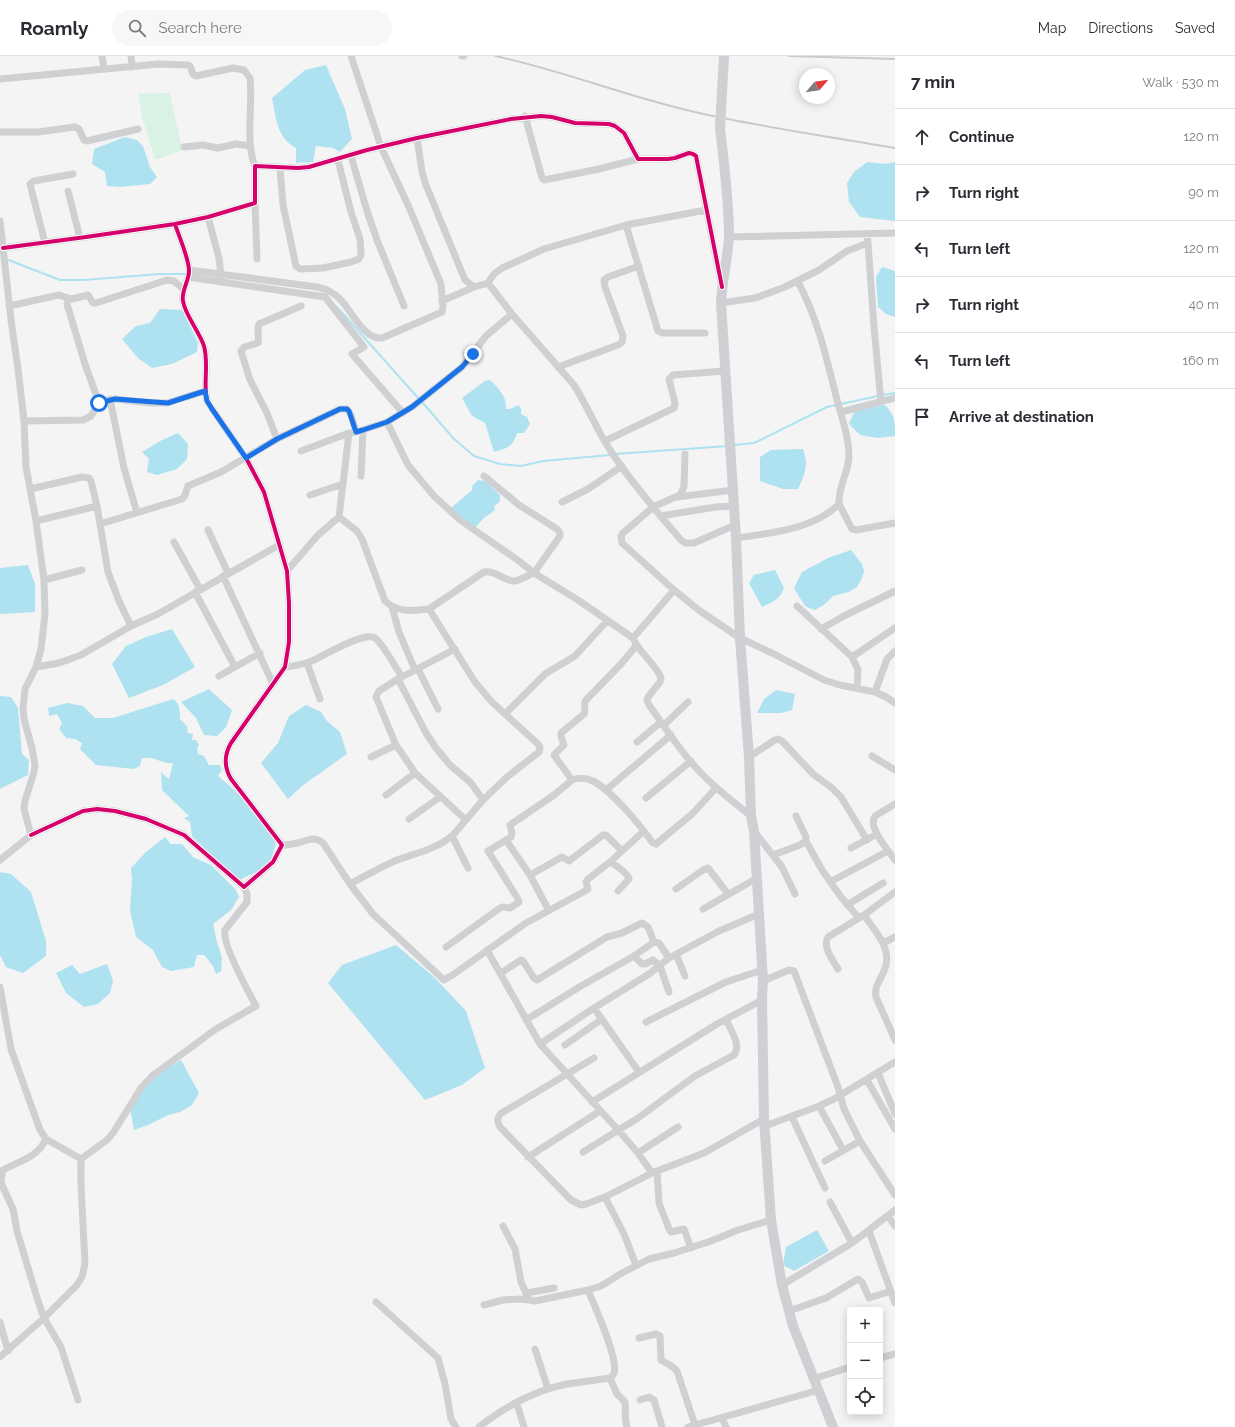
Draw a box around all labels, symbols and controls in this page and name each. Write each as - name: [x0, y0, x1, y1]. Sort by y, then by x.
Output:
- search box: [112, 10, 392, 46]
- text: Roamly: [20, 17, 88, 39]
- icon: search: [126, 17, 148, 39]
- text: Search here: [158, 19, 242, 37]
- text: Map: [1038, 20, 1066, 36]
- text: Directions: [1088, 20, 1153, 36]
- text: Saved: [1175, 20, 1215, 36]
- north arrow: [799, 68, 835, 104]
- text: 7 min: [911, 72, 955, 92]
- text: Walk · 530 m: [1142, 75, 1219, 90]
- icon: ahead: [911, 126, 933, 148]
- text: Continue: [949, 128, 1014, 146]
- text: 120 m: [1183, 129, 1219, 144]
- icon: right: [911, 182, 933, 204]
- text: Turn right: [949, 184, 1019, 202]
- text: 90 m: [1188, 185, 1219, 200]
- icon: left: [911, 238, 933, 260]
- text: Turn left: [949, 240, 1010, 258]
- text: 120 m: [1183, 241, 1219, 256]
- icon: right: [911, 294, 933, 316]
- text: Turn right: [949, 296, 1019, 314]
- text: 40 m: [1189, 297, 1219, 312]
- route end: [464, 345, 482, 363]
- icon: left: [911, 350, 933, 372]
- text: Turn left: [949, 352, 1010, 370]
- text: 160 m: [1182, 353, 1219, 368]
- route start: [90, 394, 108, 412]
- icon: arrive: [911, 406, 933, 428]
- text: Arrive at destination: [949, 408, 1094, 426]
- map controls: [847, 1307, 883, 1415]
- button: +: [847, 1307, 883, 1343]
- button: −: [847, 1343, 883, 1379]
- button: locate: [847, 1379, 883, 1415]

